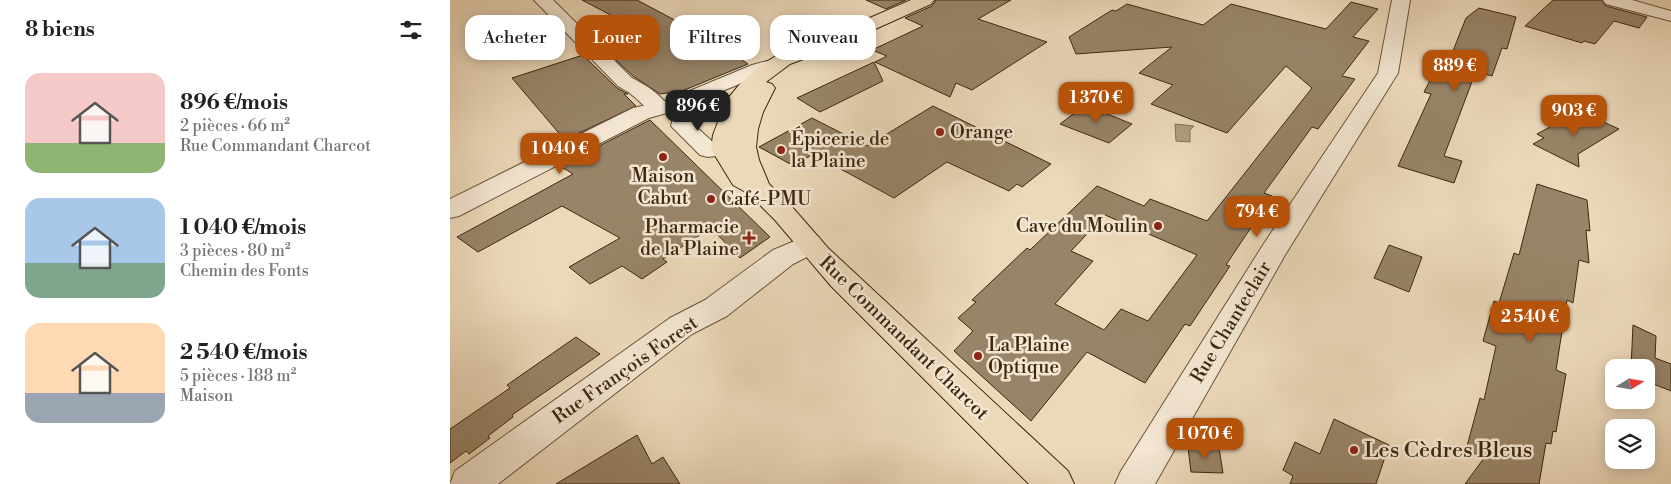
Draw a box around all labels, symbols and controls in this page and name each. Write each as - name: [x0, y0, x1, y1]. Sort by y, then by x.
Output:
- chip: Acheter: [465, 15, 565, 60]
- chip: Louer: [575, 15, 660, 60]
- chip: Filtres: [670, 15, 760, 60]
- chip: Nouveau: [770, 15, 876, 60]
- icon: filters: [397, 16, 425, 44]
- text: 8 biens: [25, 17, 95, 43]
- pin: 889 €: [1420, 49, 1490, 92]
- text: 889 €: [1433, 56, 1477, 76]
- pin: 1 370 €: [1050, 82, 1142, 124]
- text: 1 370 €: [1069, 88, 1123, 108]
- text: 896 €/mois: [180, 90, 288, 116]
- pin: 896 €: [663, 90, 733, 132]
- icon: home: [65, 93, 125, 153]
- pin: 903 €: [1539, 94, 1609, 137]
- text: 896 €: [676, 96, 720, 116]
- text: 903 €: [1552, 101, 1596, 121]
- text: 2 pièces · 66 m²: [180, 116, 290, 136]
- place label: Orange: [950, 120, 1013, 144]
- place label: Épicerie de la Plaine: [791, 126, 889, 173]
- marker: Orange: [934, 126, 946, 138]
- pin: 1 040 €: [514, 132, 606, 175]
- text: Rue Commandant Charcot: [180, 136, 371, 156]
- text: 1 040 €: [531, 139, 589, 159]
- marker: Épicerie de la Plaine: [775, 144, 787, 156]
- marker: Maison Cabut: [657, 151, 669, 163]
- place label: Maison Cabut: [631, 164, 695, 210]
- place label: Café-PMU: [721, 187, 811, 211]
- marker: Café-PMU: [705, 193, 717, 205]
- pin: 794 €: [1222, 196, 1292, 238]
- text: 794 €: [1236, 202, 1278, 222]
- place label: Cave du Moulin: [1016, 214, 1148, 238]
- text: 1 040 €/mois: [180, 215, 306, 241]
- place label: Pharmacie de la Plaine: [640, 215, 739, 261]
- icon: home: [65, 218, 125, 278]
- marker: Cave du Moulin: [1152, 220, 1164, 232]
- marker: Pharmacie de la Plaine: [743, 232, 755, 244]
- text: 3 pièces · 80 m²: [180, 241, 290, 261]
- street label: Rue Commandant Charcot: [814, 251, 994, 426]
- street label: Rue Chanteclair: [1185, 257, 1277, 387]
- text: Chemin des Fonts: [180, 261, 309, 281]
- pin: 2 540 €: [1484, 300, 1576, 343]
- text: 2 540 €: [1501, 307, 1559, 327]
- street label: Rue François Forest: [548, 311, 703, 429]
- place label: La Plaine Optique: [988, 333, 1070, 379]
- text: 2 540 €/mois: [180, 340, 307, 366]
- icon: home: [65, 343, 125, 403]
- marker: La Plaine Optique: [972, 350, 984, 362]
- north arrow: [1605, 359, 1655, 409]
- map controls: [1605, 359, 1655, 469]
- text: 5 pièces · 188 m²: [180, 366, 296, 386]
- text: Maison: [180, 386, 233, 406]
- pin: 1 070 €: [1159, 418, 1251, 460]
- button: layers: [1605, 419, 1655, 469]
- text: 1 070 €: [1177, 424, 1233, 444]
- place label: Les Cèdres Bleus: [1364, 437, 1532, 464]
- marker: Les Cèdres Bleus: [1348, 444, 1360, 456]

